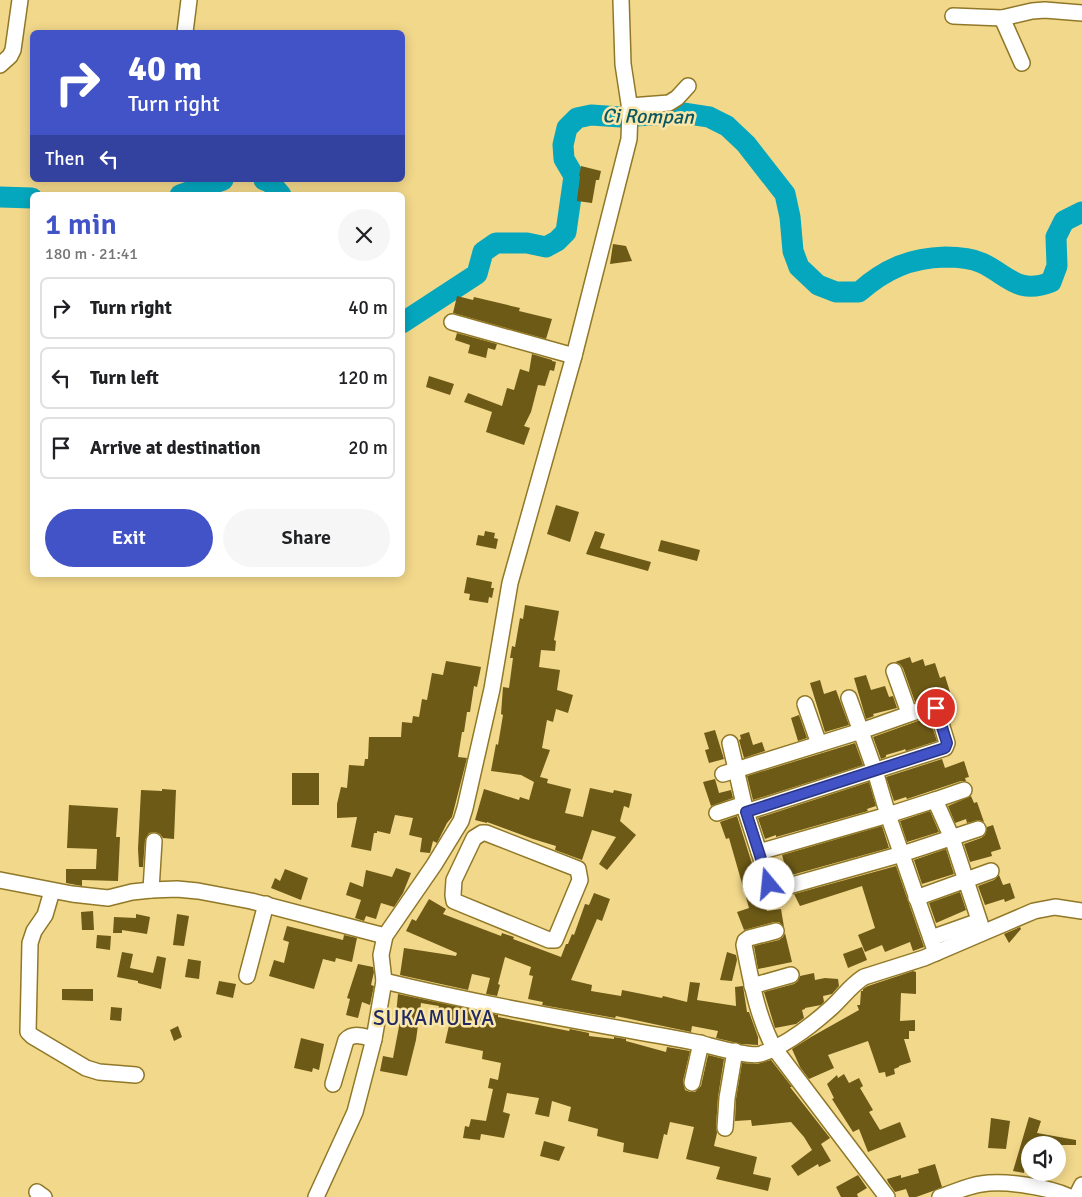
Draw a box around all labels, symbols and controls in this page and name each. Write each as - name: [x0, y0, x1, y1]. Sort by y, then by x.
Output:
- text: 40 m: [128, 47, 202, 90]
- icon: right: [45, 50, 110, 115]
- text: Turn right: [128, 90, 220, 117]
- water label: Ci Rompan: [602, 103, 695, 130]
- icon: left: [95, 145, 123, 173]
- text: Then: [45, 147, 85, 171]
- text: 1 min: [45, 206, 117, 243]
- button: close: [338, 209, 390, 261]
- text: 180 m · 21:41: [45, 244, 138, 264]
- icon: right: [47, 294, 75, 322]
- text: Turn right: [90, 296, 172, 320]
- text: 40 m: [348, 296, 388, 320]
- icon: left: [47, 364, 75, 392]
- text: Turn left: [90, 366, 159, 390]
- text: 120 m: [338, 366, 388, 390]
- icon: arrive: [47, 434, 75, 462]
- text: Arrive at destination: [90, 436, 261, 460]
- text: 20 m: [348, 436, 388, 460]
- button: Exit: [45, 509, 213, 567]
- button: Share: [223, 509, 390, 567]
- pin: [915, 687, 957, 729]
- icon: arrive: [922, 694, 950, 722]
- position arrow: [742, 857, 794, 909]
- district label: SUKAMULYA: [373, 1005, 495, 1031]
- map controls: [1021, 1136, 1066, 1181]
- button: sound: [1021, 1136, 1066, 1181]

